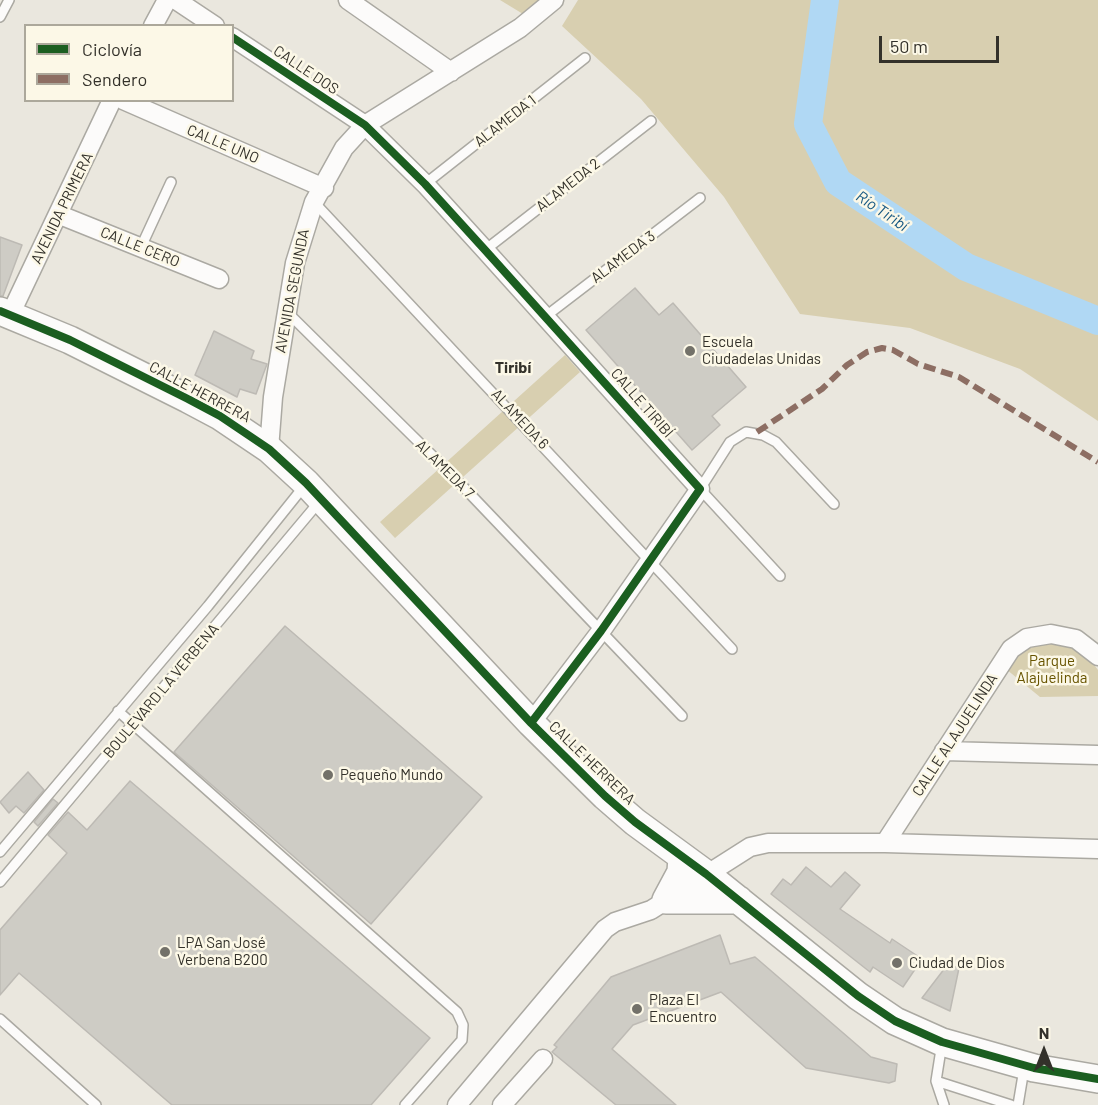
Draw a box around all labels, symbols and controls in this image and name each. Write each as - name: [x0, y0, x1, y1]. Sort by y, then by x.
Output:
- legend: [24, 24, 234, 102]
- scale bar: [882, 24, 1002, 62]
- text: 50 m: [890, 35, 928, 57]
- text: Ciclovía: [82, 38, 142, 60]
- street label: CALLE DOS: [270, 42, 342, 98]
- text: Sendero: [82, 68, 147, 90]
- street label: ALAMEDA 1: [471, 91, 539, 151]
- street label: CALLE UNO: [184, 121, 262, 167]
- street label: AVENIDA PRIMERA: [27, 149, 97, 267]
- street label: ALAMEDA 2: [532, 154, 604, 216]
- water label: Río Tiribí: [852, 187, 912, 235]
- street label: CALLE CERO: [98, 223, 182, 271]
- street label: ALAMEDA 3: [587, 227, 659, 287]
- street label: AVENIDA SEGUNDA: [271, 228, 313, 354]
- place label: Escuela Ciudadelas Unidas: [702, 333, 821, 368]
- marker: Escuela Ciudadelas Unidas: [683, 344, 697, 358]
- street label: CALLE HERRERA: [146, 358, 254, 426]
- district label: Tiribí: [495, 358, 531, 378]
- street label: CALLE TIRIBÍ: [607, 365, 677, 441]
- street label: ALAMEDA 6: [488, 385, 552, 453]
- street label: ALAMEDA 7: [412, 436, 478, 502]
- street label: BOULEVARD LA VERBENA: [99, 620, 223, 762]
- park label: Parque Alajuelinda: [1016, 652, 1088, 687]
- street label: CALLE ALAJUELINDA: [909, 670, 1001, 800]
- street label: CALLE HERRERA: [545, 717, 639, 809]
- place label: Pequeño Mundo: [340, 766, 443, 784]
- marker: Pequeño Mundo: [321, 768, 335, 782]
- place label: LPA San José Verbena B200: [177, 934, 268, 969]
- marker: LPA San José Verbena B200: [158, 945, 172, 959]
- place label: Ciudad de Dios: [909, 954, 1005, 972]
- marker: Ciudad de Dios: [890, 956, 904, 970]
- place label: Plaza El Encuentro: [649, 991, 717, 1026]
- marker: Plaza El Encuentro: [630, 1002, 644, 1016]
- north arrow: [1014, 1021, 1074, 1081]
- text: N: [1039, 1023, 1049, 1042]

